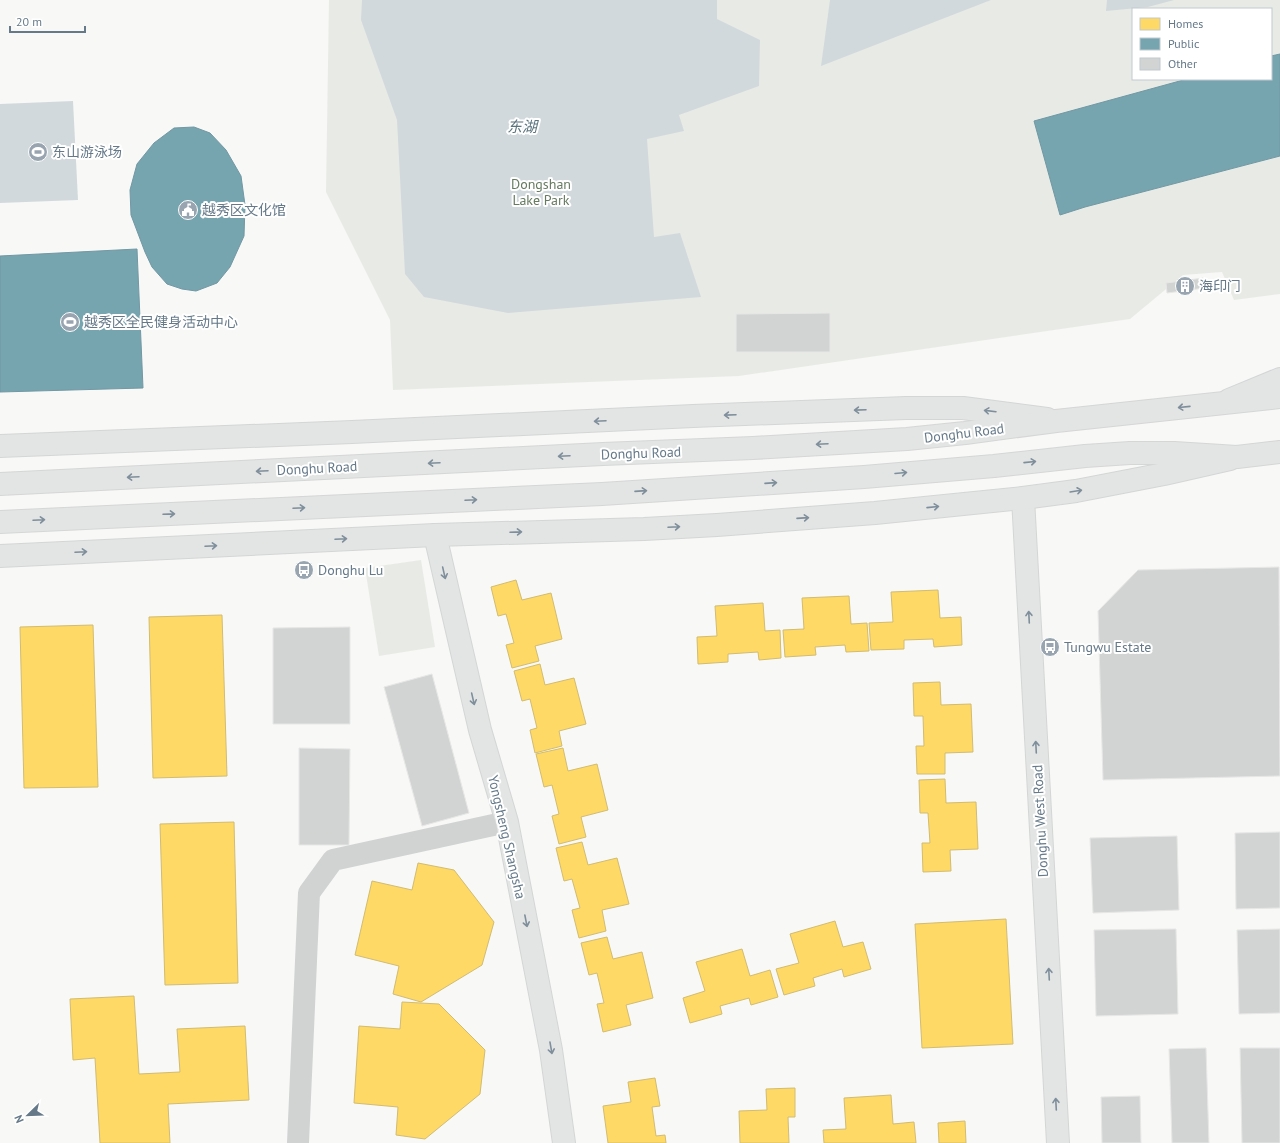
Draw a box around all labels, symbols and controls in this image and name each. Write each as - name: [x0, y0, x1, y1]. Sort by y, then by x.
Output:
- scale bar: [10, 8, 85, 34]
- legend: [1132, 8, 1272, 80]
- text: 20 m: [16, 14, 42, 29]
- text: Homes: [1168, 16, 1203, 31]
- text: Public: [1168, 36, 1200, 51]
- text: Other: [1168, 56, 1197, 71]
- water label: 东湖: [507, 117, 539, 136]
- sports icon: 东山游泳场: [27, 141, 49, 163]
- place label: 东山游泳场: [52, 143, 122, 161]
- park label: Dongshan Lake Park: [511, 175, 571, 209]
- public building icon: 越秀区文化馆: [177, 199, 199, 221]
- place label: 越秀区文化馆: [202, 201, 286, 219]
- building icon: 海印门: [1174, 275, 1196, 297]
- place label: 海印门: [1199, 277, 1241, 295]
- sports icon: 越秀区全民健身活动中心: [59, 311, 81, 333]
- place label: 越秀区全民健身活动中心: [84, 313, 238, 331]
- one-way arrow: [1178, 403, 1191, 411]
- one-way arrow: [854, 406, 867, 413]
- one-way arrow: [983, 408, 996, 415]
- one-way arrow: [724, 411, 737, 419]
- one-way arrow: [594, 417, 607, 424]
- street label: Donghu Road: [923, 419, 1005, 447]
- one-way arrow: [816, 440, 829, 447]
- street label: Donghu Road: [600, 443, 682, 463]
- one-way arrow: [558, 453, 571, 460]
- street label: Donghu Road: [276, 457, 358, 479]
- one-way arrow: [1023, 458, 1036, 466]
- one-way arrow: [428, 459, 441, 466]
- one-way arrow: [256, 467, 269, 475]
- one-way arrow: [894, 470, 907, 477]
- one-way arrow: [127, 474, 140, 481]
- one-way arrow: [764, 479, 777, 487]
- one-way arrow: [1069, 486, 1082, 494]
- one-way arrow: [634, 488, 647, 495]
- one-way arrow: [464, 496, 477, 504]
- one-way arrow: [926, 504, 939, 511]
- one-way arrow: [292, 505, 305, 512]
- one-way arrow: [162, 510, 175, 518]
- one-way arrow: [796, 514, 809, 522]
- one-way arrow: [32, 516, 45, 523]
- one-way arrow: [667, 523, 680, 531]
- one-way arrow: [509, 529, 522, 536]
- one-way arrow: [334, 536, 347, 543]
- one-way arrow: [204, 542, 217, 549]
- one-way arrow: [74, 548, 87, 556]
- bus stop icon: Donghu Lu: [293, 559, 315, 581]
- place label: Donghu Lu: [318, 561, 383, 579]
- one-way arrow: [440, 566, 448, 579]
- one-way arrow: [1026, 611, 1033, 624]
- bus stop icon: Tungwu Estate: [1039, 636, 1061, 658]
- place label: Tungwu Estate: [1064, 638, 1151, 656]
- one-way arrow: [470, 692, 478, 705]
- one-way arrow: [1033, 741, 1040, 754]
- street label: Donghu West Road: [1028, 764, 1052, 878]
- street label: Yongsheng Shangsha: [484, 773, 530, 901]
- one-way arrow: [522, 914, 530, 927]
- one-way arrow: [1045, 968, 1052, 981]
- one-way arrow: [547, 1042, 555, 1055]
- north arrow: [8, 1095, 48, 1135]
- one-way arrow: [1052, 1098, 1059, 1111]
- text: N: [11, 1113, 27, 1125]

